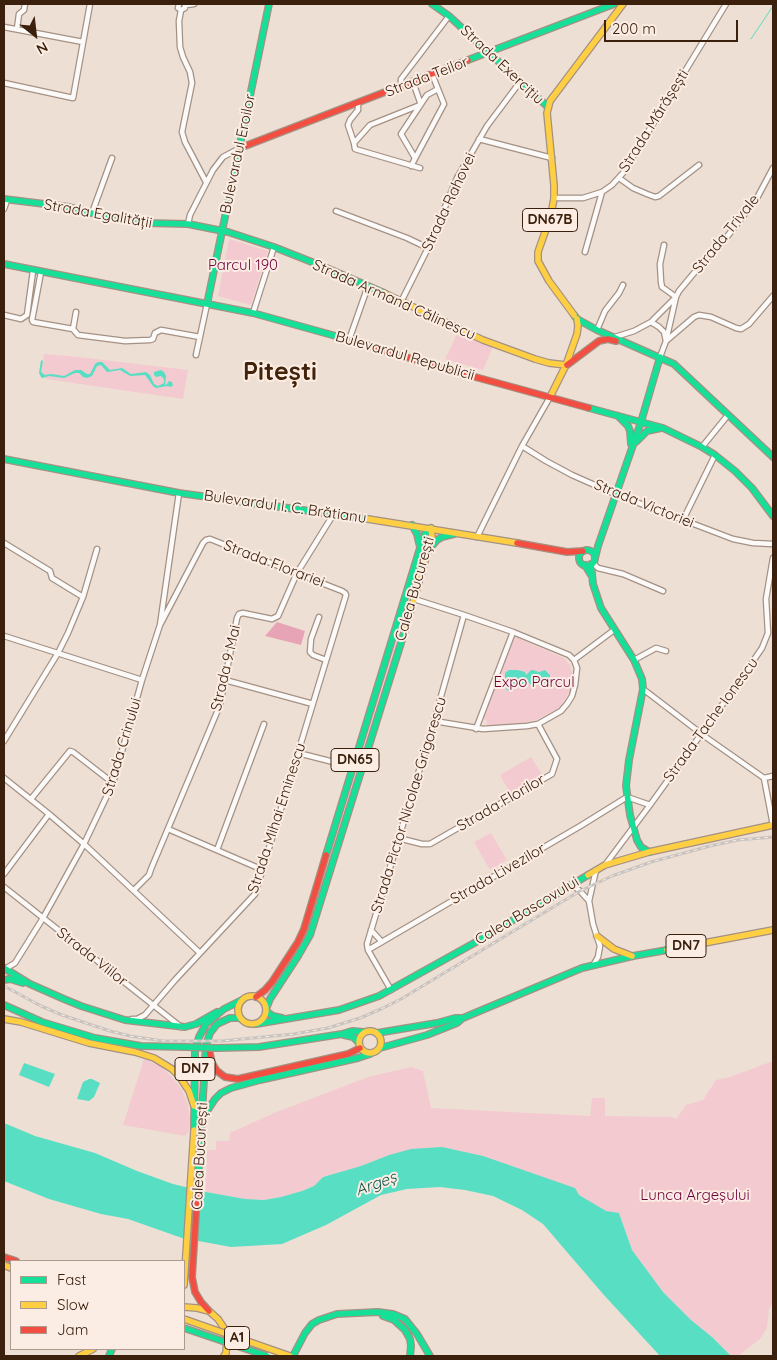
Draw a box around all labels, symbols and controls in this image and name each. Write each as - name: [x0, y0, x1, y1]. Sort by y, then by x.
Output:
- north arrow: [10, 10, 60, 60]
- scale bar: [607, 10, 741, 42]
- text: 200 m: [612, 19, 656, 38]
- street label: Strada Exercițiu: [456, 22, 548, 108]
- text: N: [33, 38, 51, 58]
- street label: Strada Teilor: [383, 53, 471, 101]
- street label: Strada Mărășești: [615, 66, 693, 176]
- street label: Bulevardul Eroilor: [216, 92, 260, 216]
- street label: Strada Rahovei: [418, 150, 480, 254]
- street label: Strada Trivale: [689, 191, 763, 277]
- street label: Strada Egalității: [42, 196, 154, 232]
- road number: DN67B: [522, 208, 578, 232]
- park label: Parcul 190: [208, 256, 278, 274]
- street label: Strada Armand Călinescu: [310, 256, 478, 344]
- street label: Bulevardul Republicii: [333, 328, 477, 384]
- district label: Pitești: [243, 357, 317, 387]
- street label: Strada Victoriei: [591, 476, 697, 532]
- street label: Bulevardul I. C. Brătianu: [203, 487, 367, 527]
- street label: Calea București: [391, 535, 439, 643]
- street label: Strada Florariei: [221, 536, 327, 592]
- street label: Strada 9 Mai: [207, 623, 245, 713]
- street label: Strada Tache Ionescu: [660, 654, 762, 786]
- park label: Expo Parcul: [493, 673, 575, 691]
- street label: Strada Pictor Nicolae Grigorescu: [367, 695, 451, 915]
- street label: Strada Crinului: [99, 696, 145, 798]
- street label: Strada Mihai Eminescu: [244, 741, 310, 895]
- road number: DN65: [331, 748, 379, 772]
- street label: Strada Florilor: [454, 771, 548, 835]
- street label: Strada Livezilor: [447, 840, 549, 908]
- street label: Calea Bascovului: [472, 873, 582, 949]
- street label: Strada Viilor: [53, 924, 131, 990]
- road number: DN7: [666, 934, 706, 958]
- road number: DN7: [175, 1058, 215, 1080]
- street label: Calea București: [188, 1102, 212, 1210]
- water label: Argeș: [353, 1168, 399, 1200]
- park label: Lunca Argeșului: [640, 1186, 750, 1204]
- legend: [10, 1260, 185, 1350]
- text: Fast: [57, 1270, 86, 1289]
- text: Slow: [57, 1295, 89, 1314]
- text: Jam: [57, 1320, 88, 1339]
- road number: A1: [224, 1326, 250, 1350]

